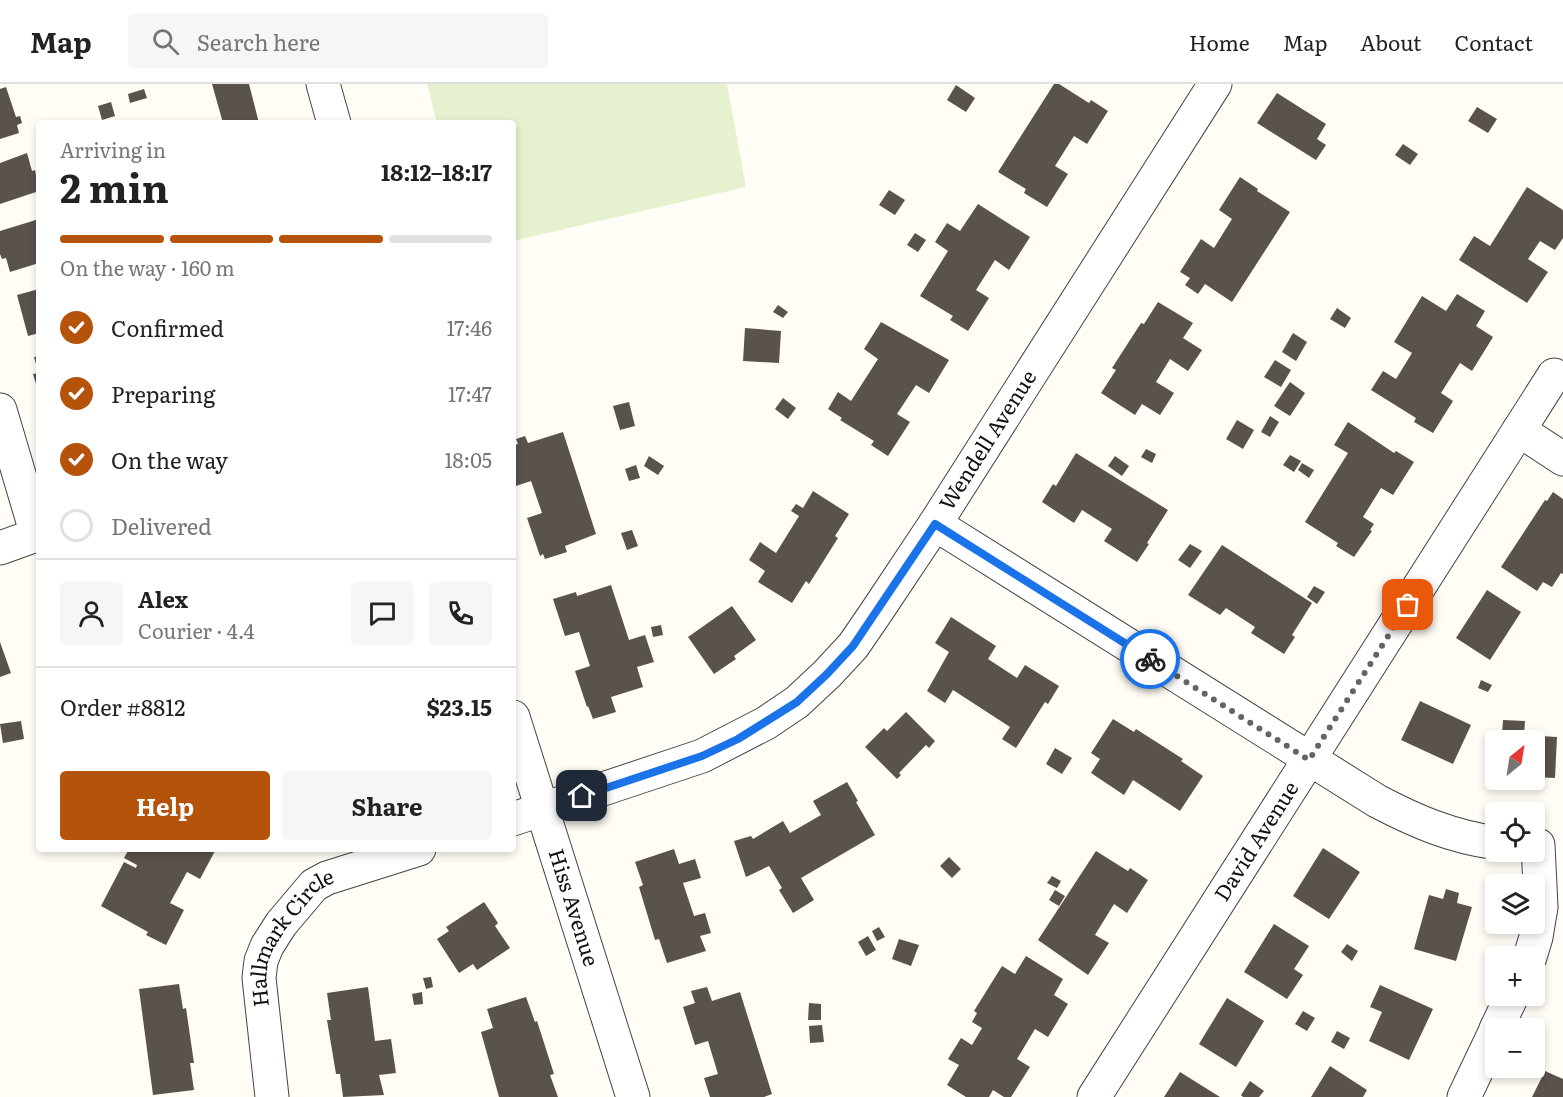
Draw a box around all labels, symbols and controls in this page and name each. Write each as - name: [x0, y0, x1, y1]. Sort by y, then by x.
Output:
- search box: [128, 14, 548, 68]
- text: Map: [30, 20, 92, 62]
- icon: search: [149, 25, 182, 58]
- text: Search here: [197, 25, 320, 58]
- text: Home: [1189, 26, 1250, 57]
- text: Map: [1283, 26, 1327, 57]
- text: About: [1360, 26, 1422, 57]
- text: Contact: [1455, 26, 1533, 57]
- text: Arriving in: [60, 134, 166, 164]
- text: 18:12–18:17: [381, 155, 492, 188]
- text: 2 min: [60, 157, 169, 215]
- text: On the way · 160 m: [60, 252, 235, 282]
- icon: check: [60, 311, 93, 344]
- text: Confirmed: [111, 311, 224, 344]
- text: 17:46: [447, 312, 492, 342]
- street label: Wendell Avenue: [930, 363, 1042, 515]
- icon: check: [60, 377, 93, 410]
- text: Preparing: [111, 377, 215, 410]
- text: 17:47: [448, 378, 492, 408]
- icon: check: [60, 443, 93, 476]
- text: On the way: [111, 443, 228, 476]
- text: 18:05: [444, 444, 492, 474]
- text: Delivered: [111, 509, 212, 542]
- pin: [1382, 579, 1433, 630]
- button: person: [60, 582, 123, 645]
- text: Alex: [138, 582, 188, 615]
- button: chat: [351, 582, 414, 645]
- button: phone: [429, 582, 492, 645]
- icon: bag: [1391, 588, 1424, 621]
- text: Courier · 4.4: [138, 615, 255, 645]
- courier: [1120, 629, 1180, 689]
- icon: bike: [1134, 643, 1167, 676]
- text: Order #8812: [60, 690, 185, 723]
- text: $23.15: [427, 690, 492, 723]
- north arrow: [1485, 730, 1545, 790]
- map controls: [1485, 730, 1545, 1078]
- pin: [556, 770, 607, 821]
- button: Help: [60, 771, 270, 840]
- button: Share: [282, 771, 492, 840]
- street label: David Avenue: [1205, 774, 1305, 906]
- icon: home: [565, 779, 598, 812]
- button: locate: [1485, 802, 1545, 862]
- street label: Hiss Avenue: [543, 844, 609, 970]
- street label: Hallmark Circle: [241, 859, 337, 1009]
- button: layers: [1485, 874, 1545, 934]
- button: +: [1485, 946, 1545, 1006]
- button: −: [1485, 1018, 1545, 1078]

